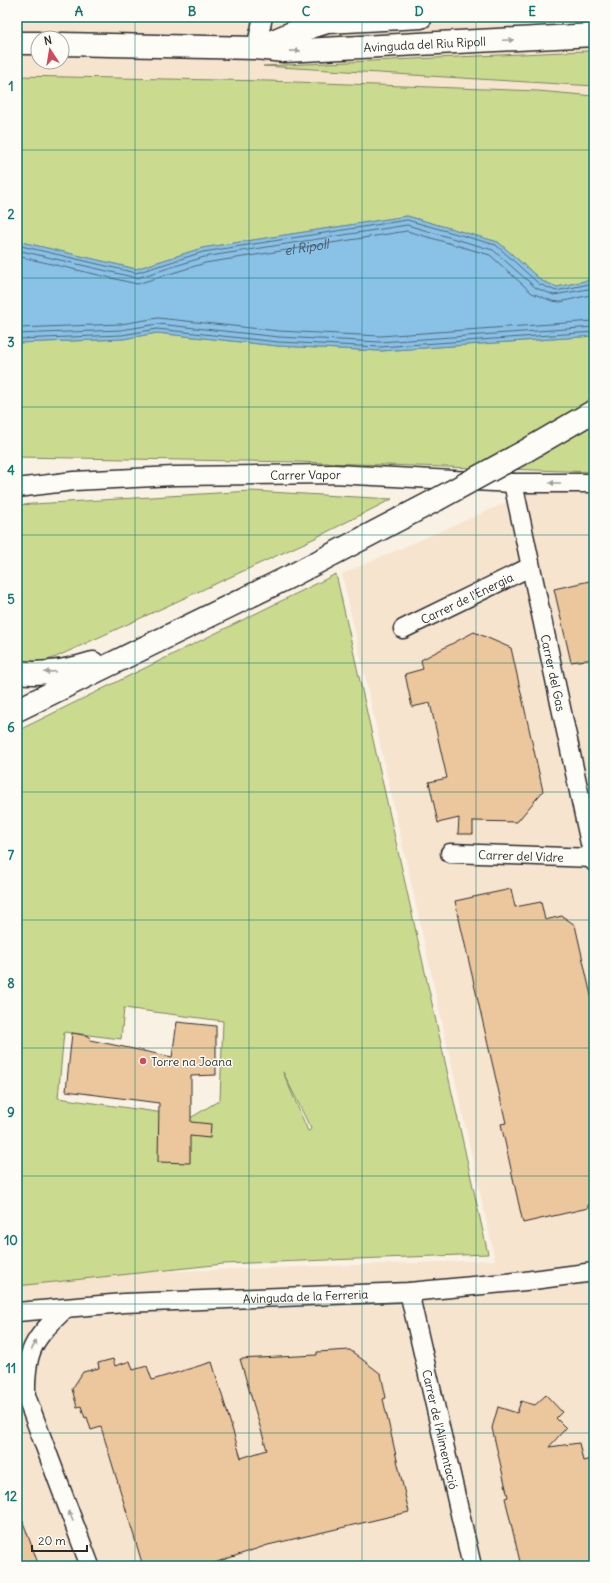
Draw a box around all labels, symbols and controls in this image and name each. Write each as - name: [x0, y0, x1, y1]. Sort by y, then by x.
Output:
- text: A: [75, 3, 84, 20]
- text: B: [188, 3, 197, 20]
- text: C: [302, 3, 311, 20]
- text: D: [414, 3, 424, 20]
- text: E: [528, 3, 536, 20]
- north arrow: [30, 30, 70, 70]
- text: N: [43, 33, 53, 48]
- street label: Avinguda del Riu Ripoll: [363, 33, 486, 54]
- one-way arrow: [502, 37, 515, 43]
- one-way arrow: [289, 48, 302, 54]
- text: 1: [8, 78, 14, 95]
- text: 2: [7, 206, 15, 223]
- water label: el Ripoll: [283, 235, 332, 259]
- text: 3: [7, 334, 15, 351]
- text: 4: [7, 462, 15, 479]
- street label: Carrer Vapor: [270, 466, 341, 482]
- one-way arrow: [548, 480, 561, 486]
- street label: Carrer de l'Energia: [418, 569, 516, 627]
- text: 5: [7, 591, 15, 608]
- street label: Carrer del Gas: [538, 633, 569, 713]
- one-way arrow: [44, 669, 56, 676]
- text: 6: [7, 719, 15, 736]
- street label: Carrer del Vidre: [478, 846, 564, 864]
- text: 7: [8, 847, 15, 864]
- text: 8: [7, 975, 15, 992]
- place label: Torre na Joana: [151, 1054, 232, 1069]
- marker: Torre na Joana: [138, 1056, 148, 1066]
- text: 9: [7, 1104, 15, 1121]
- text: 10: [4, 1232, 18, 1249]
- street label: Avinguda de la Ferreria: [243, 1286, 369, 1306]
- one-way arrow: [31, 1339, 37, 1350]
- text: 11: [6, 1360, 16, 1377]
- street label: Carrer de l'Alimentació: [420, 1368, 462, 1491]
- text: 12: [5, 1488, 17, 1505]
- one-way arrow: [68, 1510, 74, 1522]
- scale bar: [32, 1527, 87, 1553]
- text: 20 m: [38, 1533, 66, 1548]

